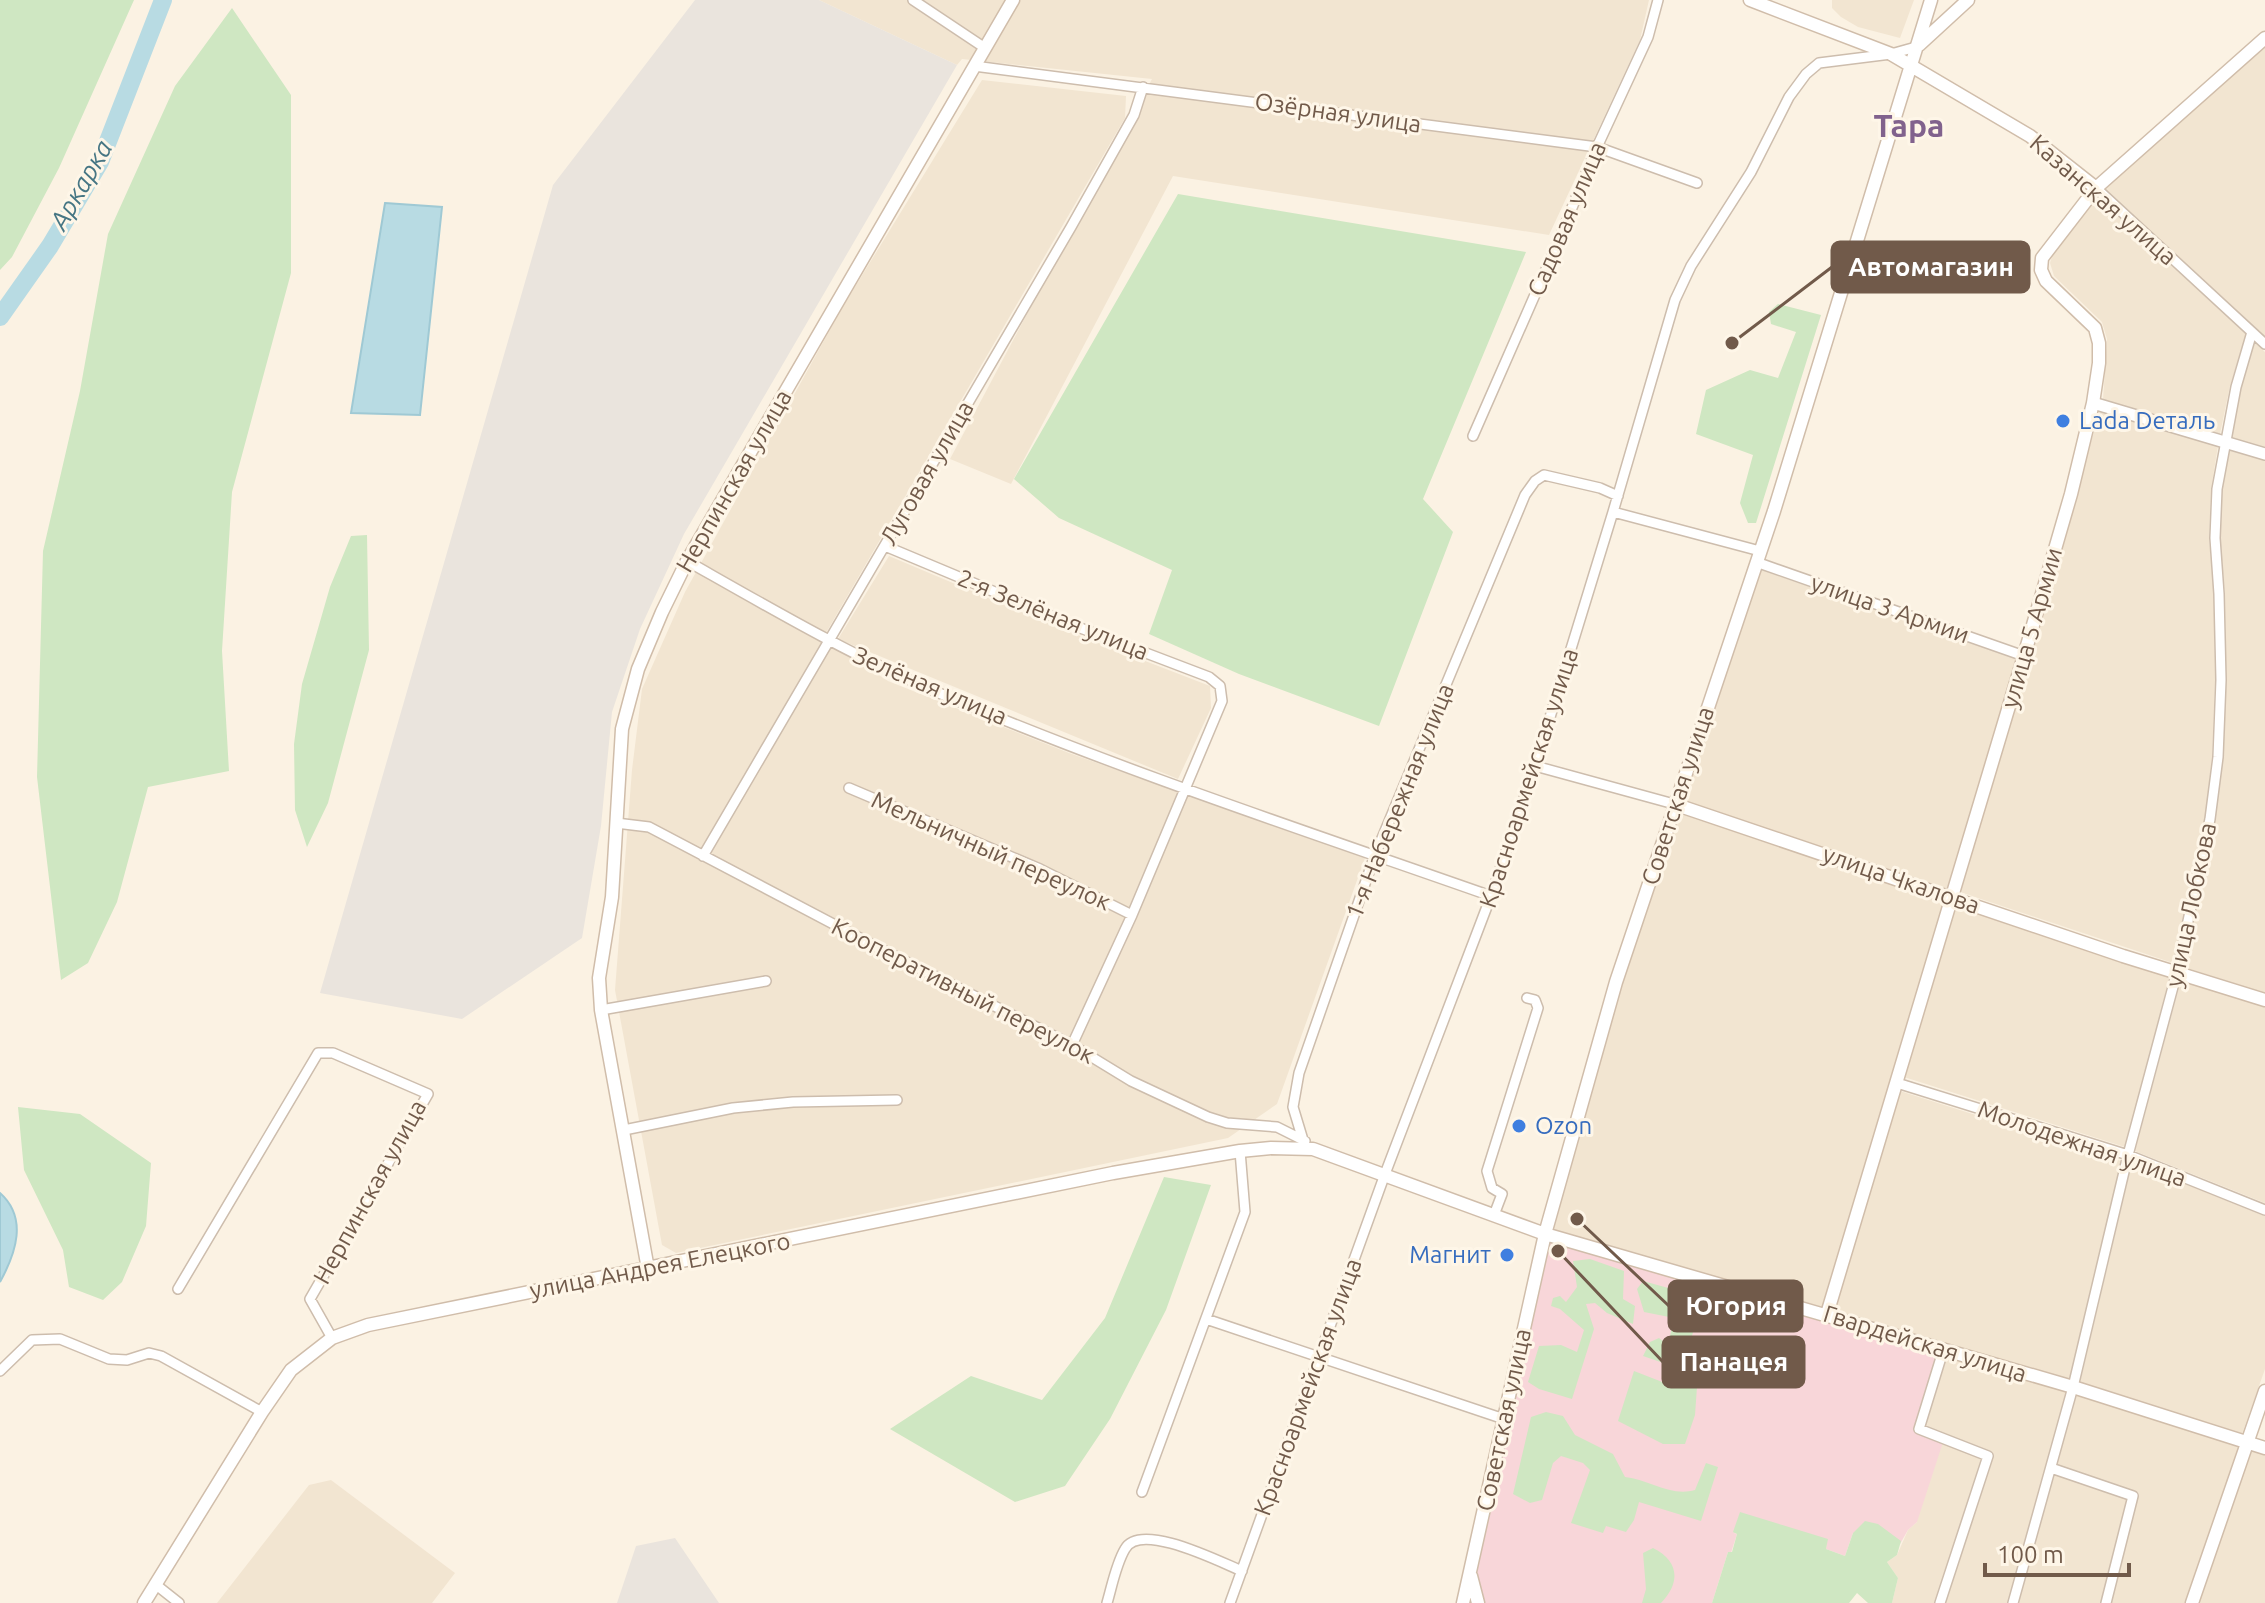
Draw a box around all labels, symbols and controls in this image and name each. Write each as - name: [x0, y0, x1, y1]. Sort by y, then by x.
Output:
- street label: Озёрная улица: [1253, 87, 1423, 138]
- district label: Тара: [1873, 107, 1945, 143]
- street label: Казанская улица: [2025, 129, 2182, 270]
- water label: Аркарка: [42, 135, 118, 236]
- street label: Садовая улица: [1522, 138, 1611, 300]
- callout: Автомагазин: [1832, 242, 2029, 292]
- text: Автомагазин: [1848, 252, 2014, 281]
- street label: Нерпинская улица: [670, 385, 797, 577]
- street label: Луговая улица: [874, 396, 979, 549]
- place label: Lada Dеталь: [2079, 407, 2215, 434]
- marker: Lada Dеталь: [2054, 412, 2072, 430]
- street label: улица 5 Армии: [1996, 544, 2067, 711]
- street label: 2-я Зелёная улица: [954, 564, 1153, 665]
- street label: улица 3 Армии: [1807, 569, 1973, 648]
- street label: Зелёная улица: [849, 641, 1011, 730]
- street label: Красноармейская улица: [1474, 645, 1583, 911]
- street label: 1-я Набережная улица: [1340, 679, 1459, 922]
- street label: Советская улица: [1636, 703, 1719, 888]
- street label: Мельничный переулок: [867, 786, 1115, 916]
- street label: улица Лобкова: [2160, 820, 2221, 990]
- street label: улица Чкалова: [1819, 840, 1983, 919]
- street label: Кооперативный переулок: [827, 912, 1099, 1069]
- street label: Нерпинская улица: [308, 1095, 431, 1288]
- street label: Молодежная улица: [1974, 1095, 2190, 1192]
- place label: Ozon: [1535, 1112, 1592, 1139]
- marker: Ozon: [1510, 1117, 1528, 1135]
- street label: улица Андрея Елецкого: [527, 1227, 792, 1304]
- place label: Магнит: [1409, 1241, 1491, 1268]
- marker: Магнит: [1498, 1246, 1516, 1264]
- street label: Красноармейская улица: [1248, 1255, 1367, 1519]
- callout: Югория: [1669, 1281, 1802, 1331]
- text: Югория: [1685, 1291, 1787, 1320]
- street label: Гвардейская улица: [1820, 1300, 2030, 1387]
- street label: Советская улица: [1471, 1326, 1536, 1514]
- callout: Панацея: [1663, 1337, 1804, 1387]
- text: Панацея: [1680, 1347, 1788, 1376]
- scale bar: [1985, 1527, 2129, 1577]
- text: 100 m: [1997, 1541, 2064, 1568]

